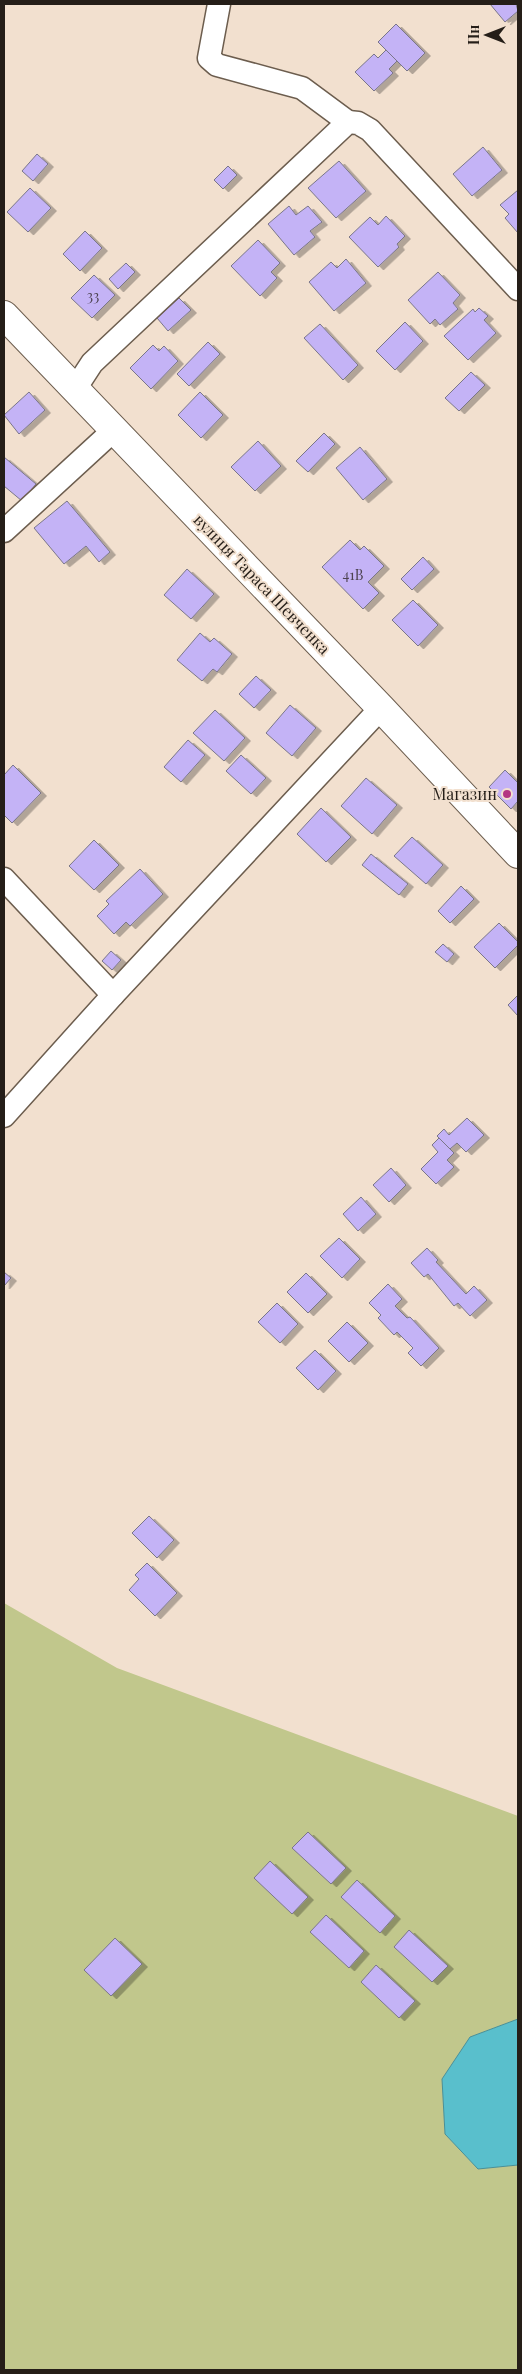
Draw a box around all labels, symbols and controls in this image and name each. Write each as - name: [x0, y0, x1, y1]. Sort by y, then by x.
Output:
- north arrow: [462, 10, 512, 60]
- text: Пн: [464, 25, 483, 45]
- house number: 33: [87, 286, 99, 305]
- street label: вулиця Тараса Шевченка: [190, 509, 335, 658]
- house number: 41В: [343, 565, 364, 584]
- place label: Магазин: [433, 783, 497, 804]
- marker: Магазин: [501, 788, 513, 800]

